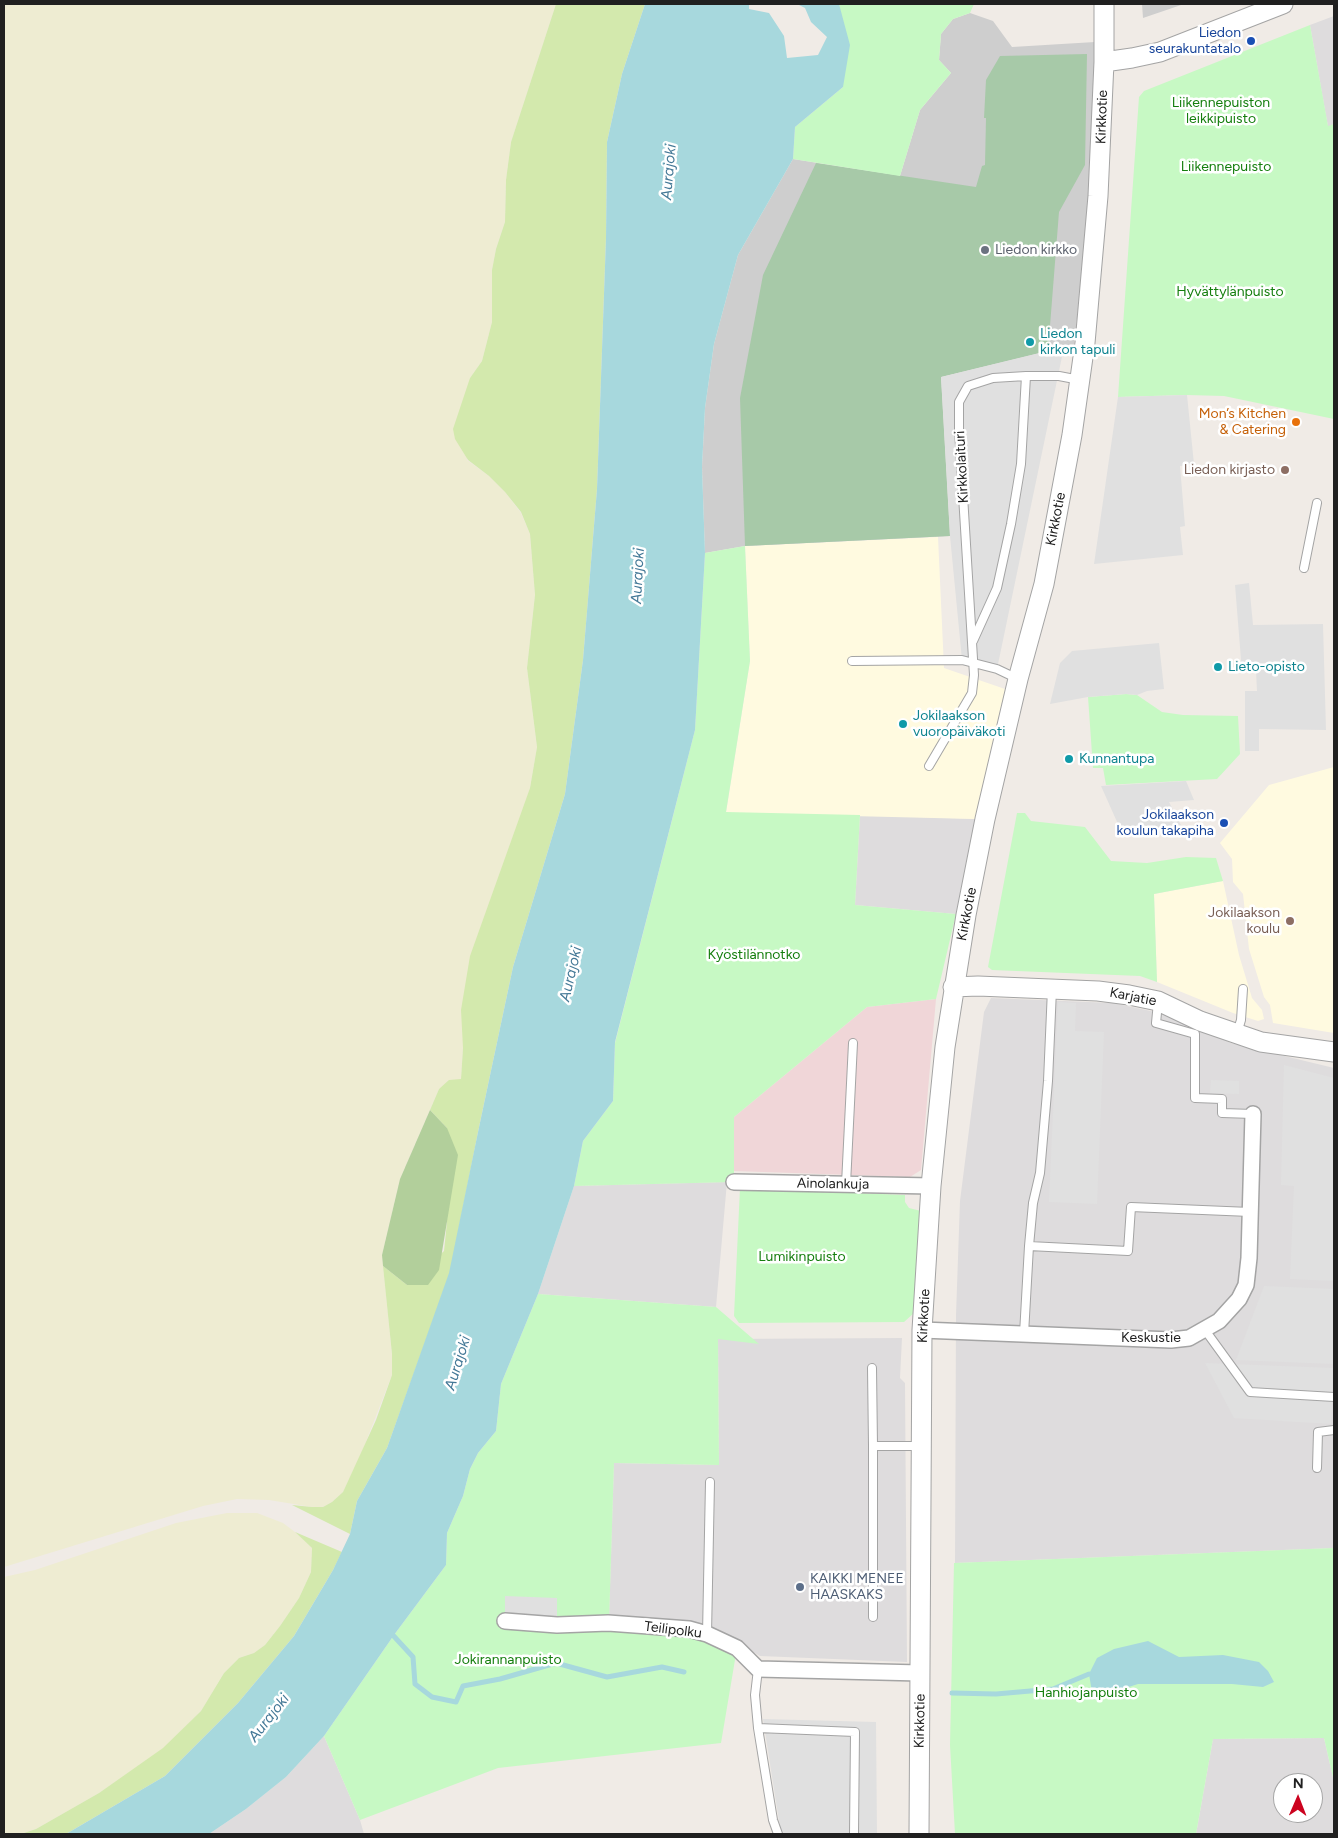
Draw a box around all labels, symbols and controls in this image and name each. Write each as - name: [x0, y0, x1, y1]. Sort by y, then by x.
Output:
- place label: Liedon seurakuntatalo: [1149, 25, 1241, 58]
- marker: Liedon seurakuntatalo: [1245, 35, 1257, 47]
- street label: Kirkkotie: [1093, 90, 1111, 144]
- park label: Liikennepuiston leikkipuisto: [1172, 95, 1270, 128]
- water label: Aurajoki: [658, 143, 680, 201]
- park label: Liikennepuisto: [1181, 159, 1271, 175]
- place label: Liedon kirkko: [995, 242, 1077, 258]
- marker: Liedon kirkko: [979, 244, 991, 256]
- park label: Hyvättylänpuisto: [1176, 284, 1284, 300]
- place label: Liedon kirkon tapuli: [1040, 326, 1116, 358]
- marker: Liedon kirkon tapuli: [1024, 336, 1036, 348]
- place label: Mon’s Kitchen & Catering: [1199, 406, 1286, 438]
- marker: Mon’s Kitchen & Catering: [1290, 416, 1302, 428]
- street label: Kirkkolaituri: [952, 430, 972, 504]
- place label: Liedon kirjasto: [1184, 462, 1275, 478]
- marker: Liedon kirjasto: [1279, 464, 1291, 476]
- street label: Kirkkotie: [1043, 491, 1069, 547]
- water label: Aurajoki: [628, 548, 648, 604]
- place label: Lieto-opisto: [1228, 659, 1305, 675]
- marker: Lieto-opisto: [1212, 661, 1224, 673]
- place label: Jokilaakson vuoropäiväkoti: [913, 708, 1005, 740]
- marker: Jokilaakson vuoropäiväkoti: [897, 718, 909, 730]
- place label: Kunnantupa: [1079, 751, 1154, 767]
- marker: Kunnantupa: [1063, 753, 1075, 765]
- place label: Jokilaakson koulun takapiha: [1117, 807, 1214, 840]
- marker: Jokilaakson koulun takapiha: [1218, 817, 1230, 829]
- street label: Kirkkotie: [954, 886, 980, 942]
- place label: Jokilaakson koulu: [1208, 905, 1280, 938]
- marker: Jokilaakson koulu: [1284, 915, 1296, 927]
- water label: Aurajoki: [556, 945, 586, 1003]
- park label: Kyöstilännotko: [708, 947, 800, 963]
- street label: Karjatie: [1108, 984, 1158, 1010]
- street label: Ainolankuja: [797, 1175, 869, 1193]
- park label: Lumikinpuisto: [758, 1249, 846, 1265]
- street label: Kirkkotie: [914, 1288, 934, 1344]
- street label: Keskustie: [1121, 1330, 1181, 1346]
- water label: Aurajoki: [441, 1334, 475, 1392]
- place label: KAIKKI MENEE HAASKAKS: [810, 1571, 904, 1604]
- marker: KAIKKI MENEE HAASKAKS: [794, 1581, 806, 1593]
- street label: Teilipolku: [643, 1618, 703, 1642]
- park label: Jokirannanpuisto: [454, 1652, 562, 1668]
- park label: Hanhiojanpuisto: [1035, 1685, 1137, 1701]
- water label: Aurajoki: [245, 1690, 293, 1746]
- street label: Kirkkotie: [911, 1694, 929, 1748]
- north arrow: [1273, 1773, 1323, 1823]
- text: N: [1293, 1775, 1304, 1792]

